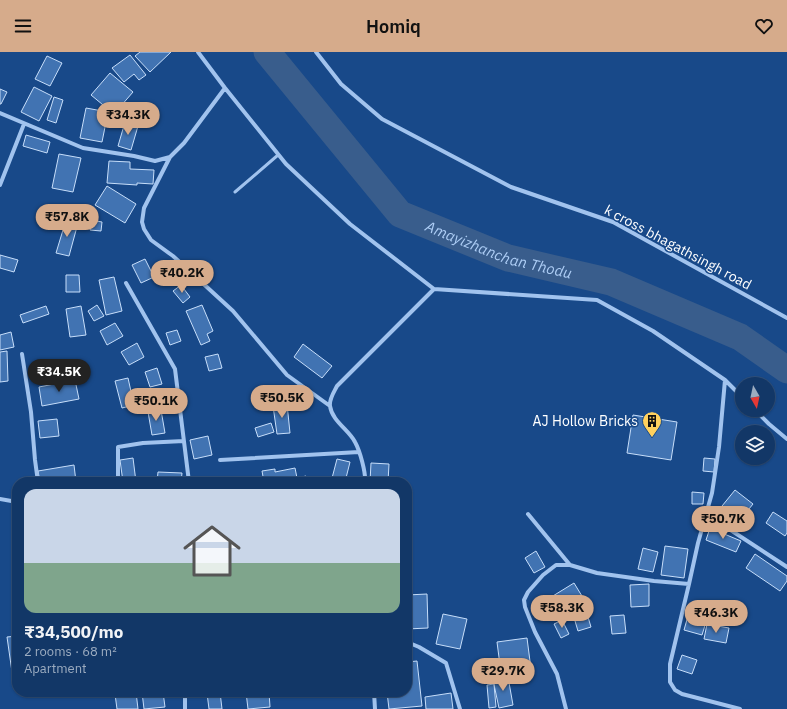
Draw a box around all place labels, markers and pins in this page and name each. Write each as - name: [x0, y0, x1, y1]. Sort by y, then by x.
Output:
- pin: ₹34.3K: [95, 102, 161, 136]
- pin: ₹57.8K: [34, 204, 100, 238]
- pin: ₹40.2K: [149, 260, 215, 294]
- pin: ₹34.5K: [26, 359, 92, 393]
- pin: ₹50.5K: [249, 385, 315, 419]
- pin: ₹50.1K: [123, 388, 189, 422]
- building icon: AJ Hollow Bricks: [641, 410, 663, 438]
- place label: AJ Hollow Bricks: [533, 412, 638, 430]
- pin: ₹50.7K: [690, 506, 756, 540]
- pin: ₹58.3K: [529, 595, 595, 629]
- pin: ₹46.3K: [683, 600, 749, 634]
- pin: ₹29.7K: [470, 658, 536, 692]

